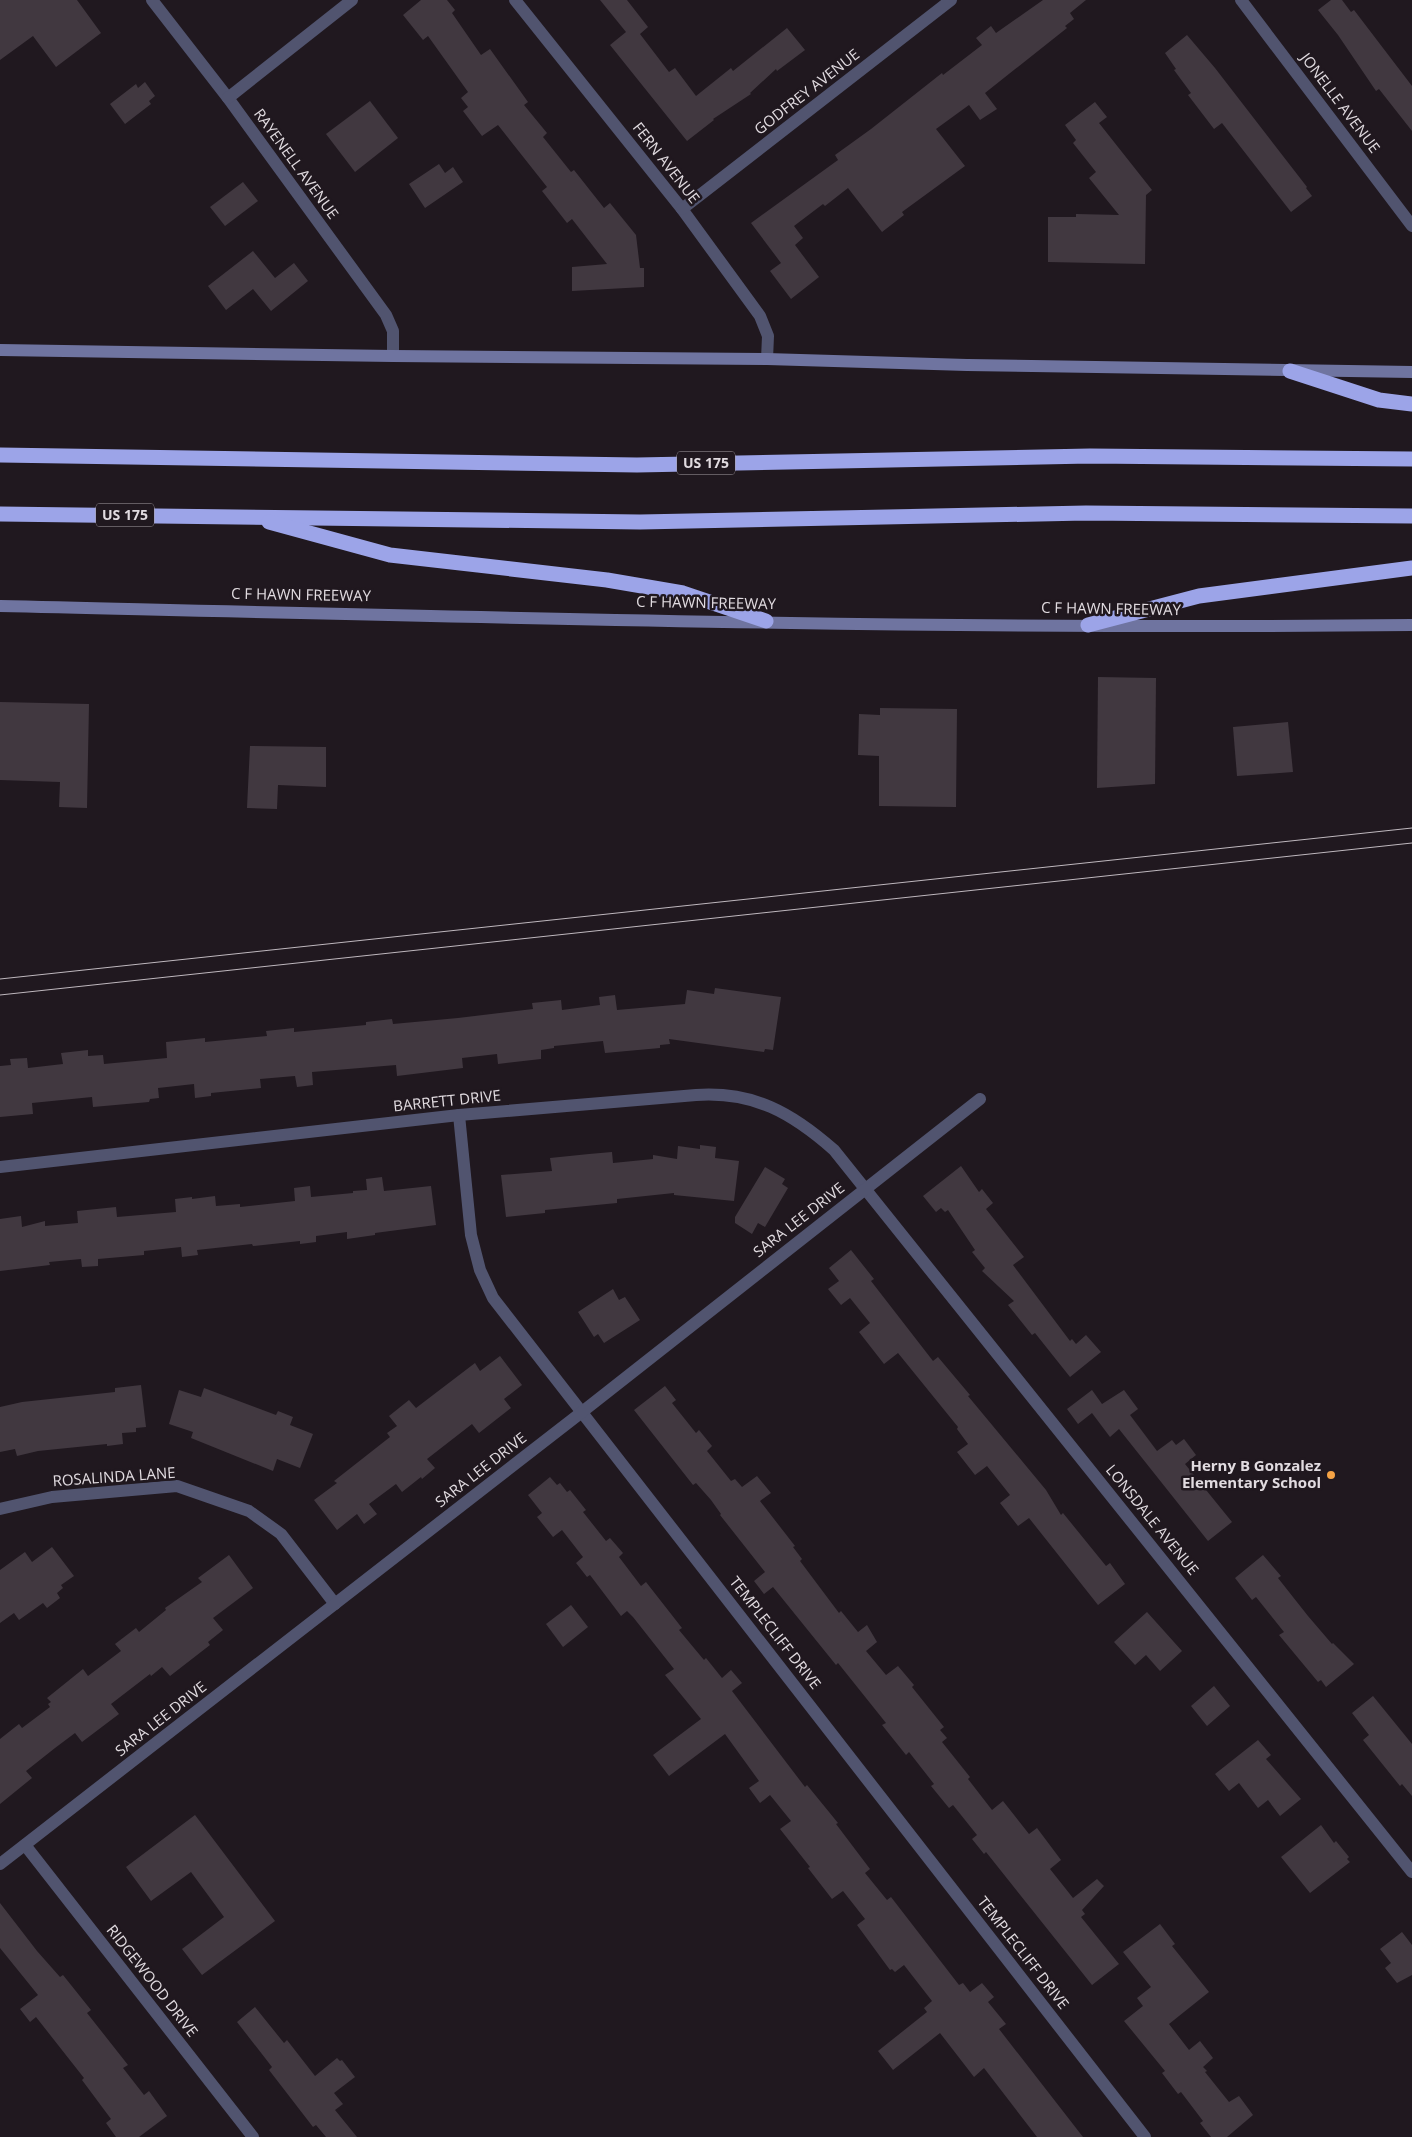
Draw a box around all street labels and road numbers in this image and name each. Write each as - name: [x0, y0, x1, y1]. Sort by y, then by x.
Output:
- street label: GODFREY AVENUE: [750, 44, 863, 139]
- street label: JONELLE AVENUE: [1295, 47, 1385, 157]
- street label: RAYENELL AVENUE: [250, 104, 344, 223]
- street label: FERN AVENUE: [629, 118, 705, 207]
- road number: US 175: [677, 452, 735, 474]
- road number: US 175: [96, 504, 154, 526]
- street label: C F HAWN FREEWAY: [231, 583, 372, 605]
- street label: C F HAWN FREEWAY: [636, 591, 777, 613]
- street label: C F HAWN FREEWAY: [1041, 597, 1182, 619]
- street label: BARRETT DRIVE: [392, 1084, 502, 1116]
- street label: SARA LEE DRIVE: [749, 1177, 848, 1261]
- street label: SARA LEE DRIVE: [431, 1427, 530, 1511]
- street label: LONSDALE AVENUE: [1102, 1460, 1204, 1579]
- street label: ROSALINDA LANE: [52, 1462, 176, 1490]
- street label: TEMPLECLIFF DRIVE: [726, 1572, 826, 1693]
- street label: SARA LEE DRIVE: [111, 1676, 210, 1760]
- street label: TEMPLECLIFF DRIVE: [974, 1892, 1074, 2013]
- street label: RIDGEWOOD DRIVE: [103, 1920, 203, 2041]

